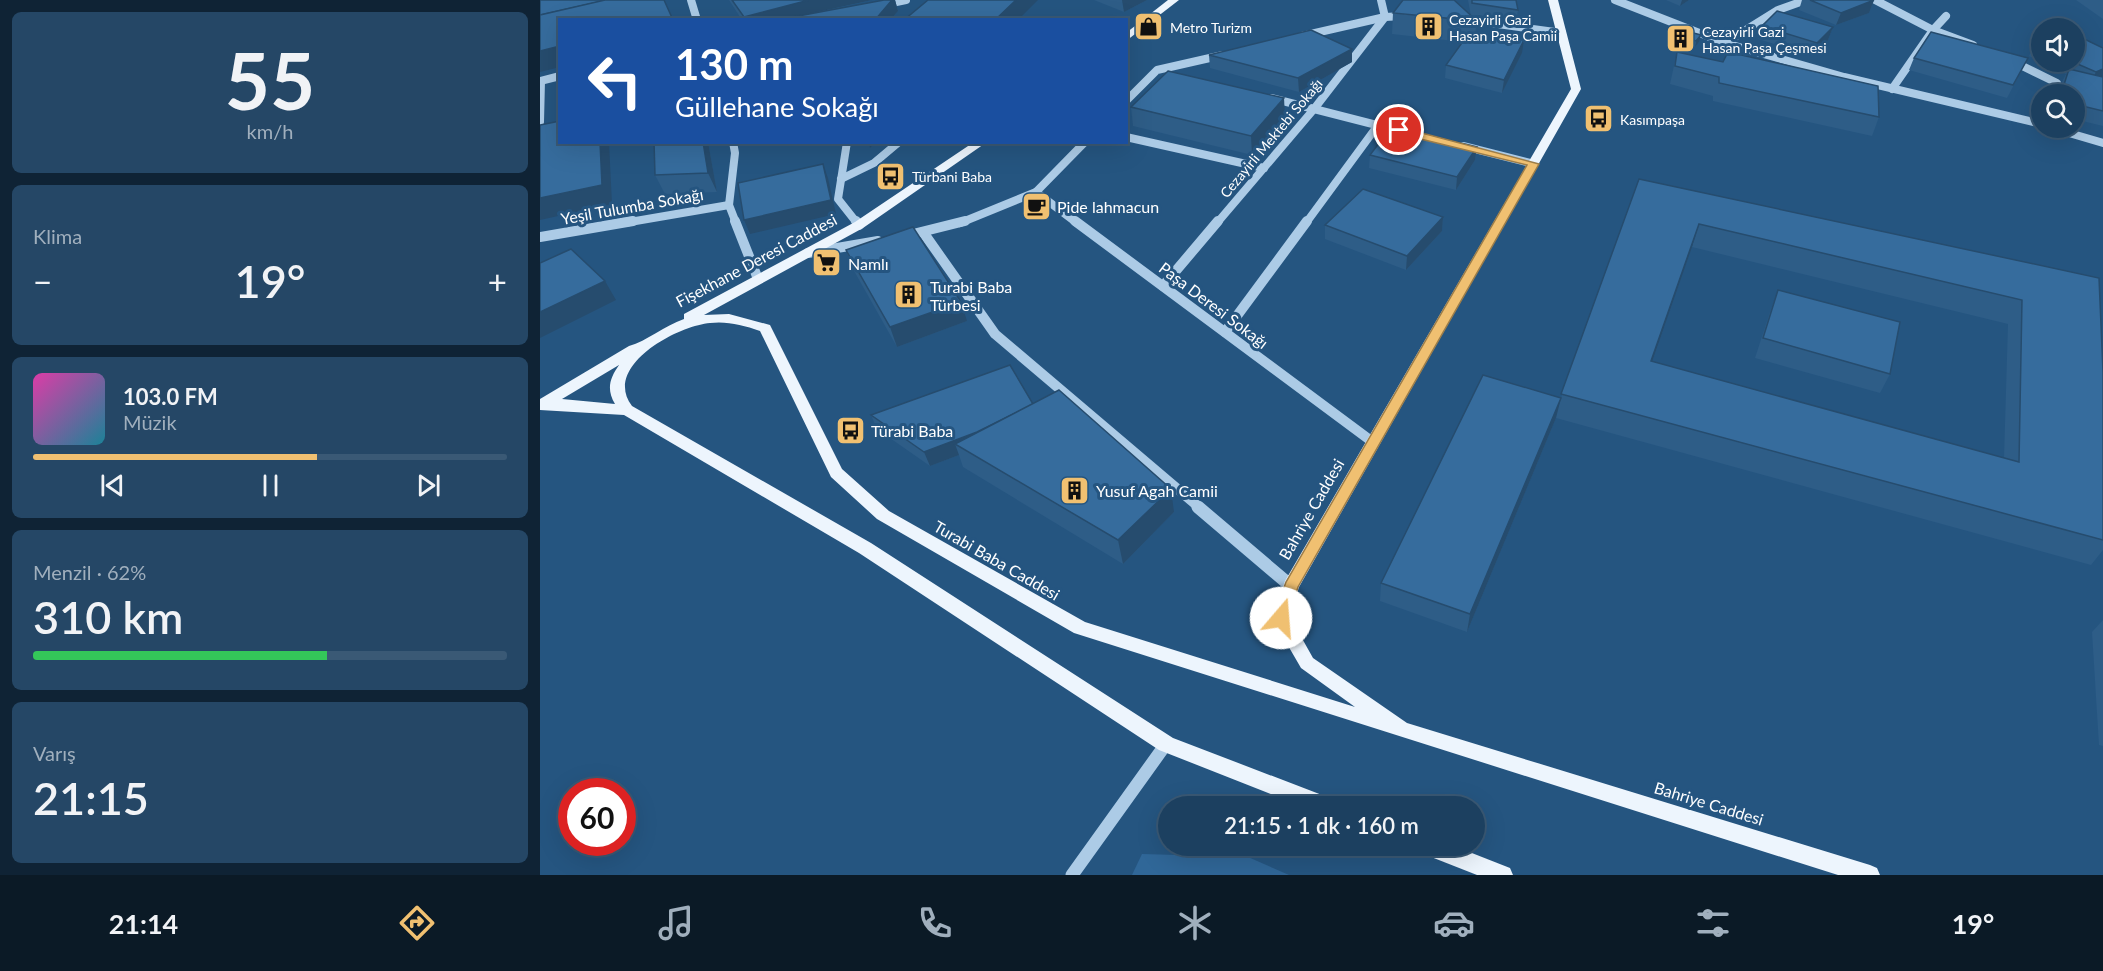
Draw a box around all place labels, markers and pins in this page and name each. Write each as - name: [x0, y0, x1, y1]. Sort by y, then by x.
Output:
- shop icon: Metro Turizm: [1133, 11, 1165, 43]
- building icon: Cezayirli Gazi Hasan Paşa Camii: [1412, 11, 1444, 43]
- place label: Cezayirli Gazi Hasan Paşa Camii: [1449, 11, 1557, 44]
- place label: Metro Turizm: [1170, 19, 1252, 36]
- building icon: Cezayirli Gazi Hasan Paşa Çeşmesi: [1665, 23, 1697, 55]
- place label: Cezayirli Gazi Hasan Paşa Çeşmesi: [1702, 23, 1827, 56]
- bus stop icon: Kasımpaşa: [1583, 103, 1615, 135]
- pin: [1373, 104, 1424, 155]
- place label: Kasımpaşa: [1620, 111, 1685, 128]
- bus stop icon: Türbani Baba: [875, 160, 907, 192]
- place label: Türbani Baba: [912, 168, 992, 185]
- cafe icon: Pide lahmacun: [1020, 190, 1052, 222]
- place label: Pide lahmacun: [1057, 197, 1159, 216]
- supermarket icon: Namlı: [811, 247, 843, 279]
- place label: Namlı: [848, 254, 889, 273]
- place label: Turabi Baba Türbesi: [930, 277, 1012, 314]
- building icon: Turabi Baba Türbesi: [893, 279, 925, 311]
- bus stop icon: Türabi Baba: [834, 414, 866, 446]
- place label: Türabi Baba: [871, 421, 953, 440]
- building icon: Yusuf Agah Camii: [1059, 474, 1091, 506]
- place label: Yusuf Agah Camii: [1096, 481, 1218, 500]

